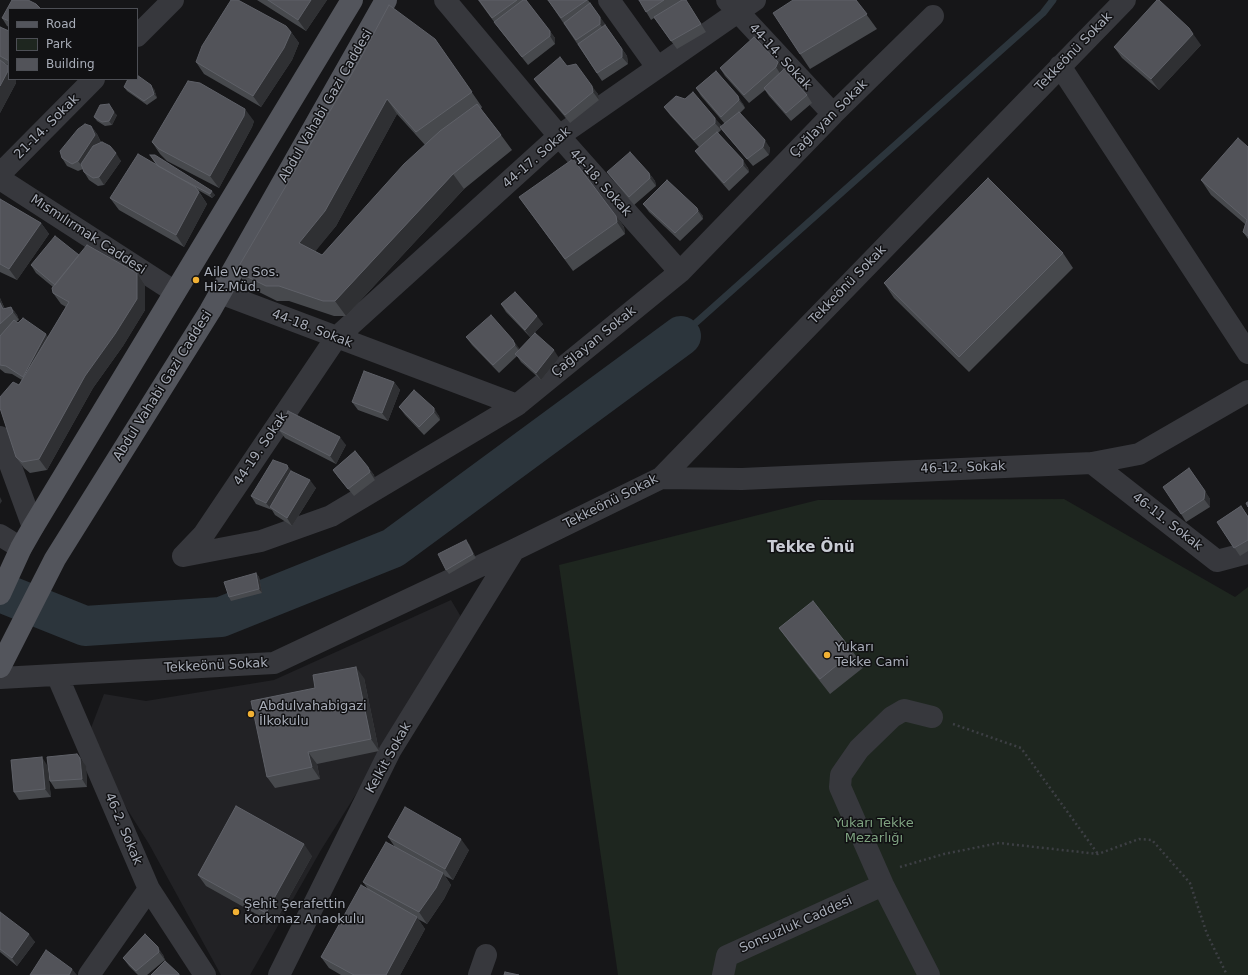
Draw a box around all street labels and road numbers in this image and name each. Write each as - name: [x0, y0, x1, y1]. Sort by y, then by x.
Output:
- street label: Tekkeönü Sokak: [1032, 9, 1116, 95]
- street label: 44-14. Sokak: [745, 21, 815, 93]
- street label: Abdul Vahabi Gazi Caddesi: [276, 27, 376, 185]
- street label: Çağlayan Sokak: [787, 77, 871, 161]
- street label: 21-14. Sokak: [11, 91, 83, 163]
- street label: 44-17. Sokak: [500, 124, 574, 192]
- street label: 44-18. Sokak: [566, 146, 634, 220]
- street label: Mısmılırmak Caddesi: [27, 192, 149, 278]
- street label: Tekkeönü Sokak: [806, 242, 890, 328]
- street label: Çağlayan Sokak: [549, 303, 639, 381]
- street label: 44-18. Sokak: [270, 306, 354, 352]
- street label: Abdul Vahabi Gazi Caddesi: [110, 308, 216, 464]
- street label: 44-19. Sokak: [231, 409, 291, 489]
- street label: 46-12. Sokak: [920, 459, 1006, 477]
- street label: Tekkeönü Sokak: [561, 471, 661, 533]
- street label: 46-11. Sokak: [1129, 490, 1205, 554]
- street label: Tekkeönü Sokak: [164, 655, 268, 677]
- street label: Kelkit Sokak: [363, 720, 415, 796]
- street label: 46-2. Sokak: [101, 791, 145, 867]
- street label: Sonsuzluk Caddesi: [737, 893, 855, 957]

